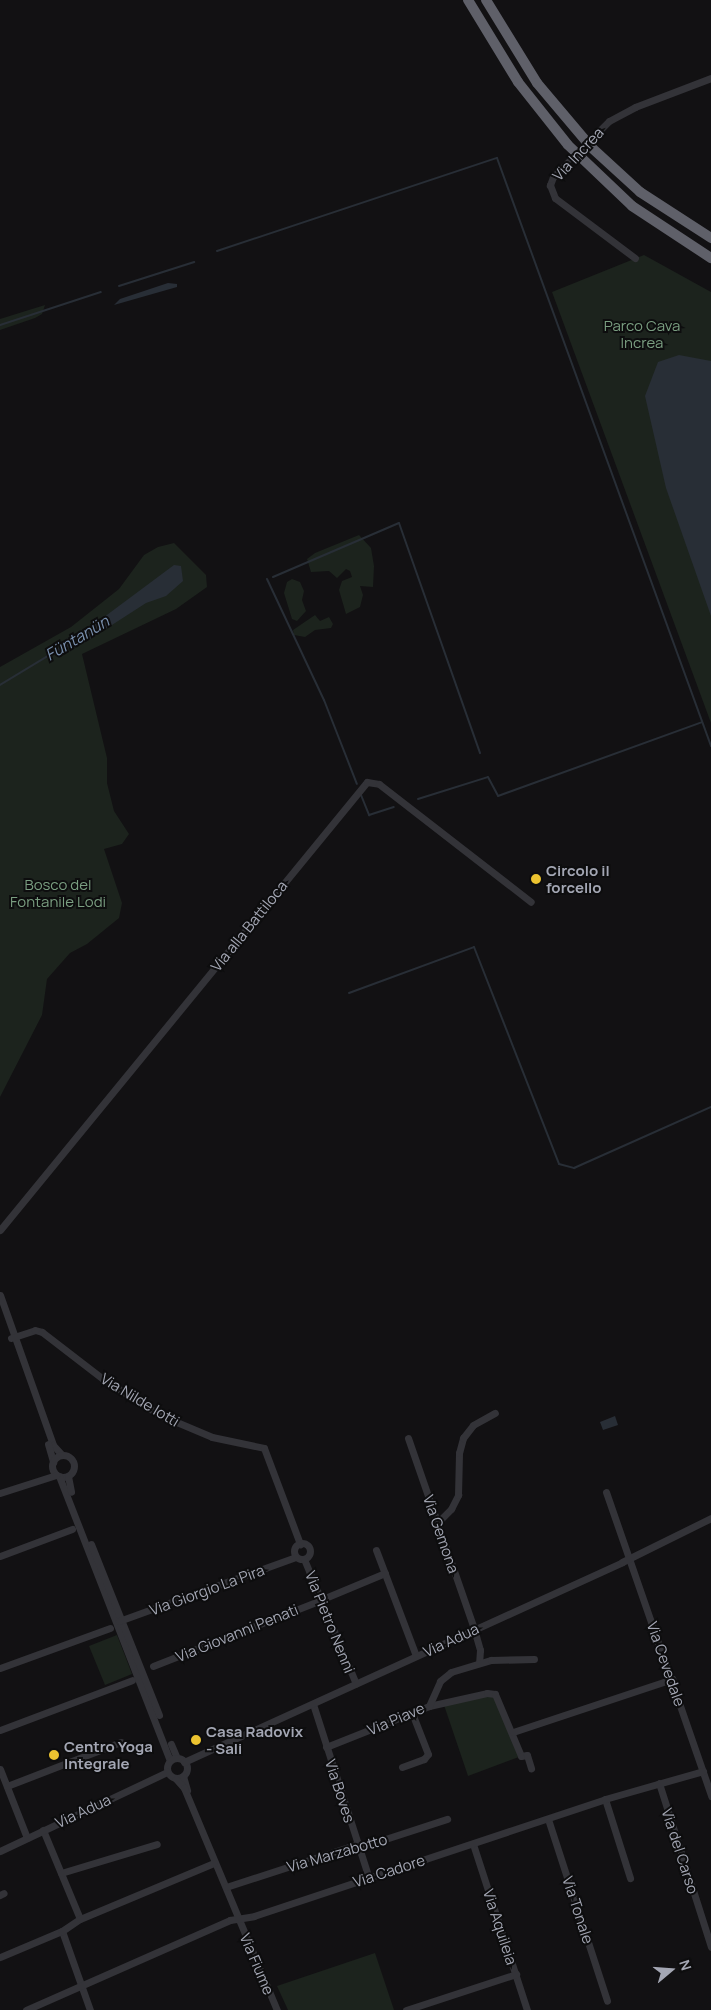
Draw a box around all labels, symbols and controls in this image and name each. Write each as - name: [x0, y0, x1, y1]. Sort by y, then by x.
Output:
- street label: Via Increa: [549, 124, 607, 184]
- park label: Parco Cava Increa: [604, 316, 680, 351]
- water label: Füntanün: [42, 612, 112, 664]
- place label: Circolo il forcello: [546, 861, 610, 896]
- marker: Circolo il forcello: [530, 873, 542, 885]
- park label: Bosco del Fontanile Lodi: [10, 875, 106, 910]
- street label: Via alla Battiloca: [207, 877, 291, 975]
- street label: Via Nilde Iotti: [97, 1369, 183, 1431]
- street label: Via Gemona: [419, 1493, 463, 1575]
- street label: Via Giorgio La Pira: [147, 1561, 267, 1619]
- street label: Via Pietro Nenni: [301, 1568, 359, 1676]
- street label: Via Giovanni Penati: [173, 1600, 301, 1666]
- street label: Via Adua: [420, 1619, 482, 1661]
- street label: Via Cevedale: [643, 1619, 689, 1709]
- street label: Via Piave: [365, 1699, 427, 1739]
- place label: Casa Radovix - Sali: [206, 1722, 303, 1757]
- marker: Casa Radovix - Sali: [190, 1734, 202, 1746]
- place label: Centro Yoga Integrale: [64, 1737, 153, 1772]
- marker: Centro Yoga Integrale: [48, 1749, 60, 1761]
- street label: Via Boves: [321, 1757, 359, 1825]
- street label: Via Adua: [52, 1790, 114, 1832]
- street label: Via del Carso: [658, 1806, 702, 1896]
- street label: Via Marzabotto: [285, 1830, 389, 1876]
- street label: Via Cadore: [351, 1851, 427, 1891]
- street label: Via Tonale: [559, 1874, 597, 1946]
- street label: Via Aquileia: [479, 1887, 521, 1967]
- street label: Via Fiume: [236, 1931, 278, 1997]
- north arrow: [646, 1945, 696, 1995]
- text: N: [675, 1957, 696, 1973]

